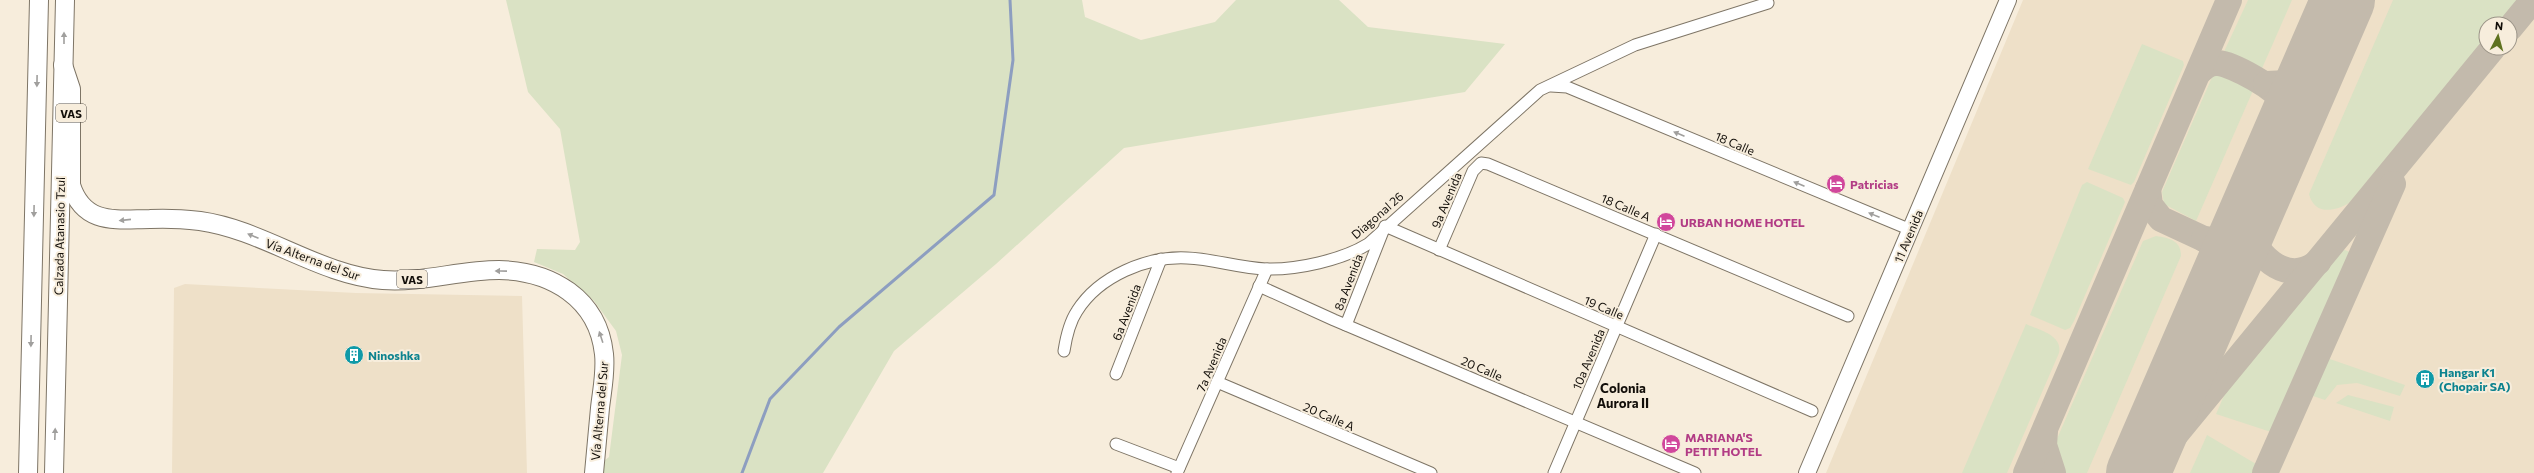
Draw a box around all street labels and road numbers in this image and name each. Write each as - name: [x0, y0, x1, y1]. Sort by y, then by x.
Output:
- road number: VAS: [56, 104, 86, 122]
- street label: 18 Calle: [1713, 128, 1757, 158]
- street label: 9a Avenida: [1428, 170, 1464, 230]
- street label: Calzada Atanasio Tzul: [51, 177, 67, 295]
- street label: Diagonal 26: [1348, 189, 1406, 241]
- street label: 18 Calle A: [1599, 190, 1653, 224]
- street label: 11 Avenida: [1891, 208, 1925, 264]
- street label: Vía Alterna del Sur: [264, 235, 362, 283]
- street label: 8a Avenida: [1331, 252, 1365, 312]
- road number: VAS: [397, 270, 427, 288]
- street label: 6a Avenida: [1109, 282, 1143, 342]
- street label: 19 Calle: [1582, 292, 1626, 322]
- street label: 10a Avenida: [1569, 326, 1607, 392]
- street label: 7a Avenida: [1193, 335, 1229, 393]
- street label: 20 Calle: [1459, 353, 1505, 383]
- street label: Vía Alterna del Sur: [588, 361, 610, 461]
- street label: 20 Calle A: [1301, 399, 1357, 433]

